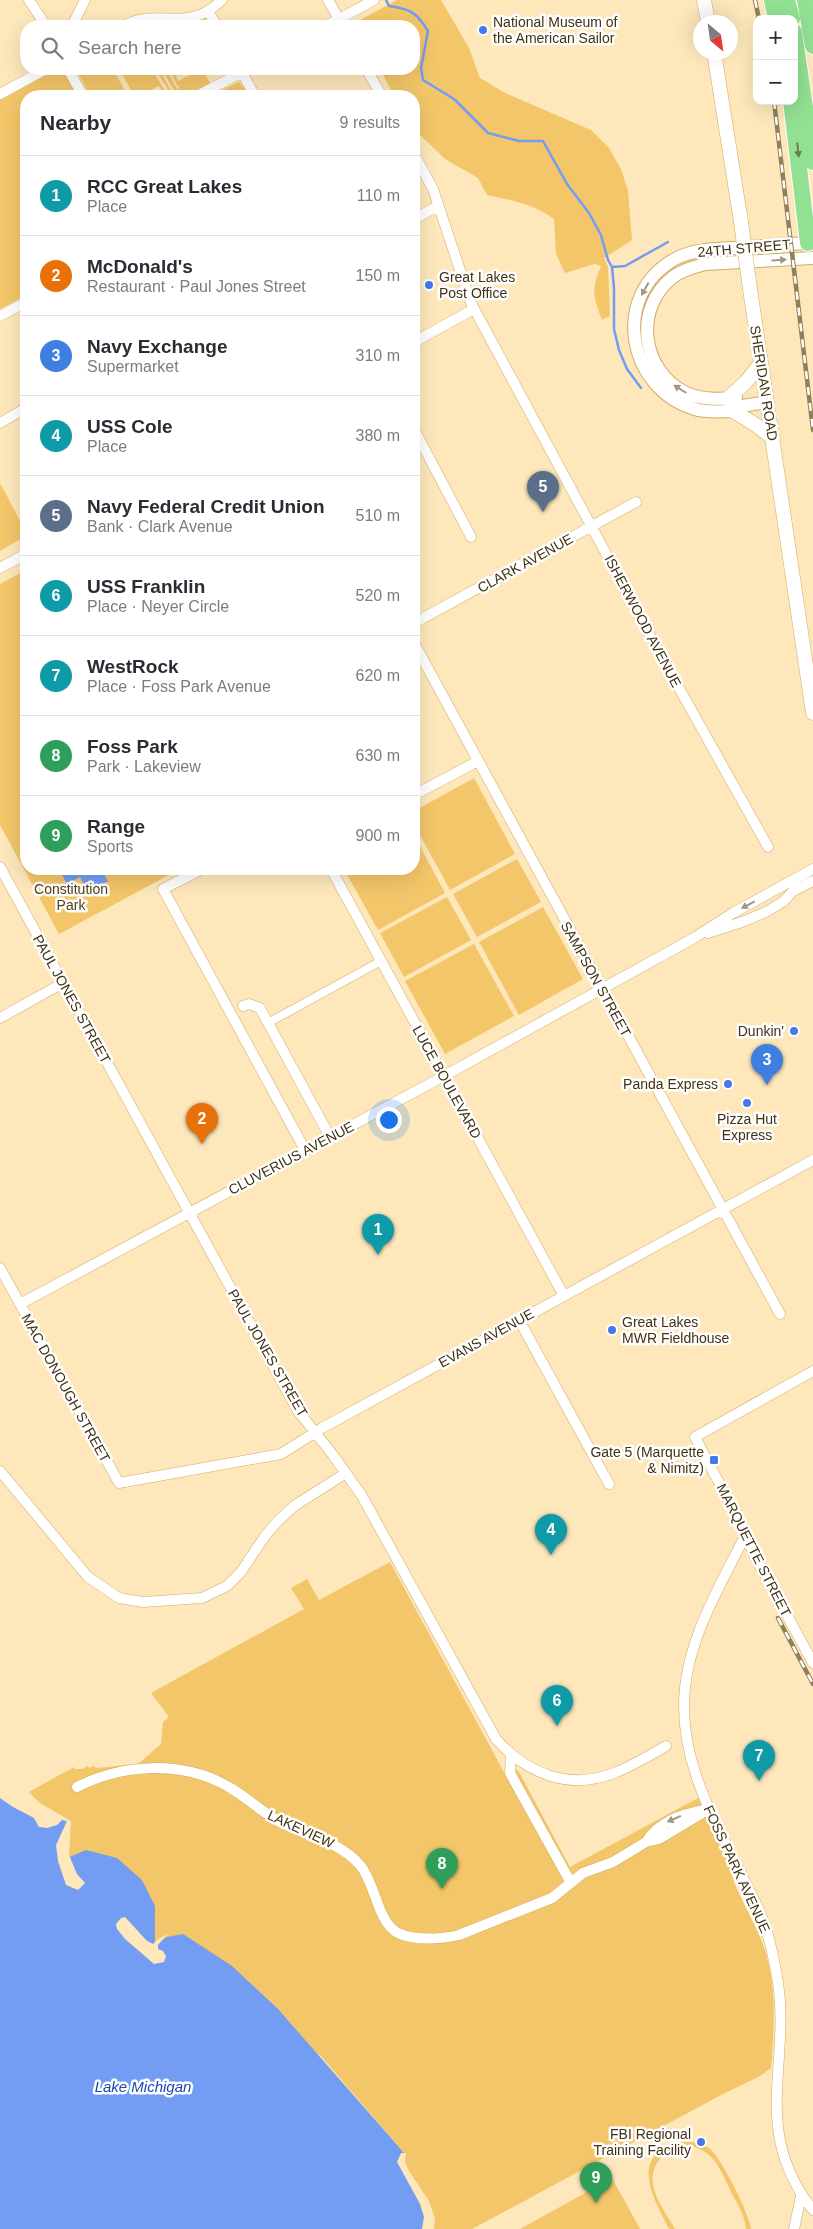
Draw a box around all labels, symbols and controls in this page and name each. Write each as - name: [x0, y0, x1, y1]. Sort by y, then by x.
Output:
- place label: National Museum of the American Sailor: [493, 14, 618, 46]
- north arrow: [693, 15, 738, 60]
- map controls: [753, 15, 798, 105]
- button: +: [753, 15, 798, 60]
- search box: [20, 20, 420, 75]
- marker: National Museum of the American Sailor: [477, 24, 489, 36]
- icon: search: [38, 34, 66, 62]
- text: Search here: [78, 37, 182, 58]
- button: −: [753, 60, 798, 105]
- text: Nearby: [40, 111, 111, 134]
- text: 9 results: [340, 114, 400, 131]
- one-way arrow: [794, 142, 802, 158]
- text: RCC Great Lakes: [87, 176, 242, 197]
- text: 1: [52, 187, 60, 204]
- text: 110 m: [357, 187, 400, 204]
- text: Place: [87, 198, 127, 215]
- street label: 24TH STREET: [697, 236, 792, 260]
- one-way arrow: [771, 255, 787, 263]
- text: McDonald's: [87, 256, 193, 277]
- text: 2: [52, 267, 60, 284]
- text: 150 m: [356, 267, 400, 284]
- place label: Great Lakes Post Office: [439, 269, 515, 301]
- text: Restaurant · Paul Jones Street: [87, 278, 306, 295]
- marker: Great Lakes Post Office: [423, 279, 435, 291]
- one-way arrow: [641, 282, 650, 295]
- street label: SHERIDAN ROAD: [747, 324, 781, 442]
- text: Navy Exchange: [87, 336, 227, 357]
- text: 3: [52, 347, 60, 364]
- text: 310 m: [356, 347, 400, 364]
- text: Supermarket: [87, 358, 179, 375]
- one-way arrow: [674, 384, 687, 393]
- text: USS Cole: [87, 416, 173, 437]
- text: 4: [52, 427, 60, 444]
- text: 380 m: [356, 427, 400, 444]
- text: Place: [87, 438, 127, 455]
- pin: 5: [527, 471, 559, 512]
- text: Navy Federal Credit Union: [87, 496, 325, 517]
- text: 5: [52, 507, 60, 524]
- text: 510 m: [356, 507, 400, 524]
- text: Bank · Clark Avenue: [87, 518, 233, 535]
- street label: CLARK AVENUE: [475, 530, 575, 596]
- street label: ISHERWOOD AVENUE: [601, 552, 685, 690]
- text: USS Franklin: [87, 576, 205, 597]
- text: 6: [52, 587, 60, 604]
- text: 520 m: [356, 587, 400, 604]
- text: Place · Neyer Circle: [87, 598, 229, 615]
- text: WestRock: [87, 656, 179, 677]
- text: 7: [52, 667, 60, 684]
- text: 620 m: [356, 667, 400, 684]
- text: Place · Foss Park Avenue: [87, 678, 271, 695]
- text: Foss Park: [87, 736, 178, 757]
- text: 8: [52, 747, 60, 764]
- text: 630 m: [356, 747, 400, 764]
- text: Park · Lakeview: [87, 758, 201, 775]
- text: Range: [87, 816, 145, 837]
- text: 9: [52, 827, 60, 844]
- text: 900 m: [356, 827, 400, 844]
- text: Sports: [87, 838, 133, 855]
- park label: Constitution Park: [34, 881, 108, 913]
- one-way arrow: [741, 901, 755, 909]
- street label: SAMPSON STREET: [558, 919, 635, 1040]
- street label: PAUL JONES STREET: [30, 932, 114, 1067]
- street label: LUCE BOULEVARD: [409, 1023, 485, 1141]
- place label: Dunkin': [738, 1023, 784, 1039]
- marker: Dunkin': [788, 1025, 800, 1037]
- pin: 3: [751, 1044, 783, 1085]
- place label: Panda Express: [623, 1076, 718, 1092]
- marker: Panda Express: [722, 1078, 734, 1090]
- marker: Pizza Hut Express: [741, 1097, 753, 1109]
- pin: 2: [186, 1103, 218, 1144]
- your location: [376, 1107, 402, 1133]
- place label: Pizza Hut Express: [717, 1111, 777, 1143]
- street label: CLUVERIUS AVENUE: [226, 1118, 356, 1198]
- pin: 1: [362, 1214, 394, 1255]
- street label: PAUL JONES STREET: [225, 1286, 311, 1420]
- street label: EVANS AVENUE: [436, 1305, 536, 1371]
- street label: MAC DONOUGH STREET: [18, 1311, 114, 1465]
- place label: Great Lakes MWR Fieldhouse: [622, 1314, 730, 1346]
- marker: Great Lakes MWR Fieldhouse: [606, 1324, 618, 1336]
- place label: Gate 5 (Marquette & Nimitz): [590, 1444, 704, 1476]
- marker: Gate 5 (Marquette & Nimitz): [708, 1454, 720, 1466]
- street label: MARQUETTE STREET: [714, 1481, 795, 1620]
- pin: 4: [535, 1514, 567, 1555]
- pin: 6: [541, 1685, 573, 1726]
- pin: 7: [743, 1740, 775, 1781]
- street label: FOSS PARK AVENUE: [700, 1803, 774, 1935]
- street label: LAKEVIEW: [265, 1807, 338, 1852]
- one-way arrow: [667, 1815, 681, 1823]
- pin: 8: [426, 1848, 458, 1889]
- water label: Lake Michigan: [95, 2078, 191, 2095]
- place label: FBI Regional Training Facility: [593, 2126, 691, 2158]
- marker: FBI Regional Training Facility: [695, 2136, 707, 2148]
- pin: 9: [580, 2162, 612, 2203]

